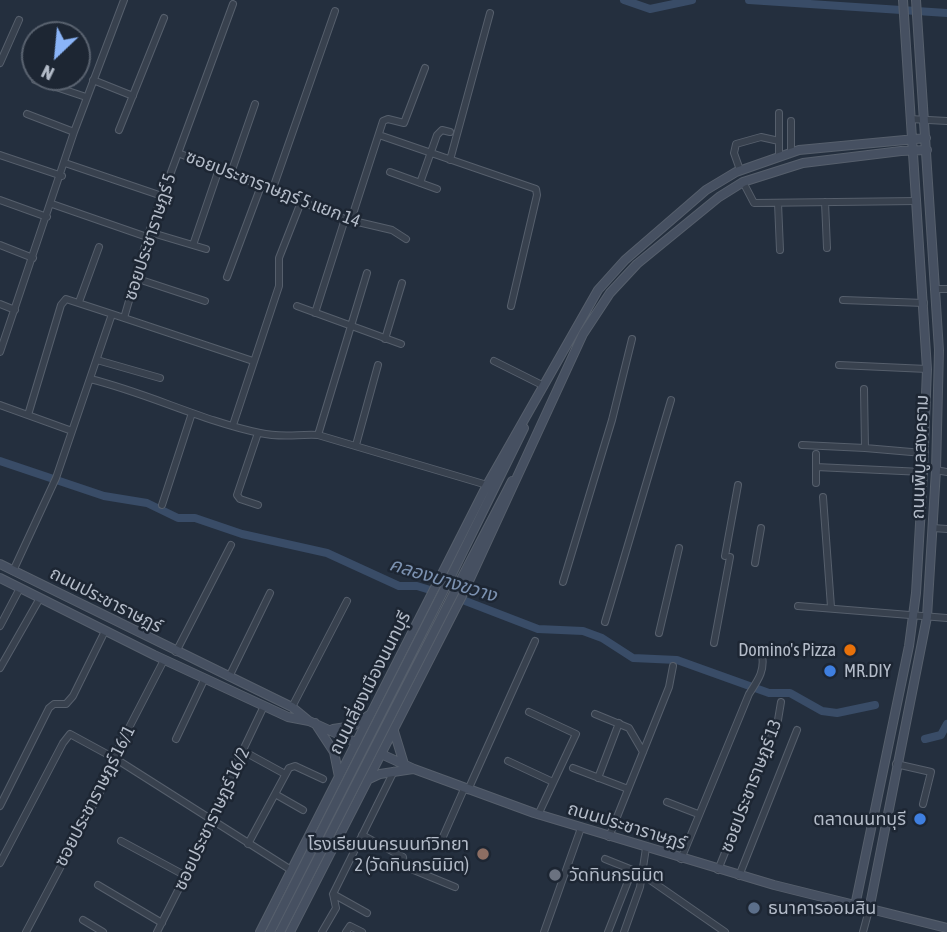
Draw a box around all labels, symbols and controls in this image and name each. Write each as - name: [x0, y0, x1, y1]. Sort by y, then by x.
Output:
- north arrow: [21, 21, 91, 91]
- text: N: [38, 61, 58, 85]
- street label: ซอยประชาราษฎร์ 5 แยก 14: [183, 146, 363, 232]
- street label: ซอยประชาราษฏร์ 5: [119, 171, 181, 303]
- street label: ถนนพิบูลสงคราม: [907, 394, 933, 520]
- water label: คลองบางขวาง: [387, 553, 499, 607]
- street label: ถนนประชาราษฎร์: [46, 562, 166, 638]
- street label: ถนนเลี่ยงเมืองนนทบุรี: [325, 608, 415, 758]
- place label: Domino's Pizza: [738, 639, 836, 661]
- marker: Domino's Pizza: [842, 642, 858, 658]
- place label: MR.DIY: [844, 660, 891, 682]
- marker: MR.DIY: [822, 663, 838, 679]
- street label: ซอยประชาราษฎร์ 13: [716, 716, 786, 856]
- street label: ซอยประชาราษฎร์ 16/1: [50, 722, 140, 870]
- street label: ซอยประชาราษฎร์ 16/2: [169, 744, 255, 894]
- street label: ถนนประชาราษฎร์: [565, 798, 689, 854]
- place label: ตลาดนนทบุรี: [813, 808, 906, 830]
- marker: ตลาดนนทบุรี: [912, 811, 928, 827]
- place label: โรงเรียนนครนนท์วิทยา 2 (วัดทินกรนิมิต): [308, 833, 469, 876]
- marker: โรงเรียนนครนนท์วิทยา 2 (วัดทินกรนิมิต): [475, 846, 491, 862]
- place label: วัดทินกรนิมิต: [569, 864, 664, 886]
- marker: วัดทินกรนิมิต: [547, 867, 563, 883]
- place label: ธนาคารออมสิน: [768, 897, 876, 919]
- marker: ธนาคารออมสิน: [746, 900, 762, 916]

